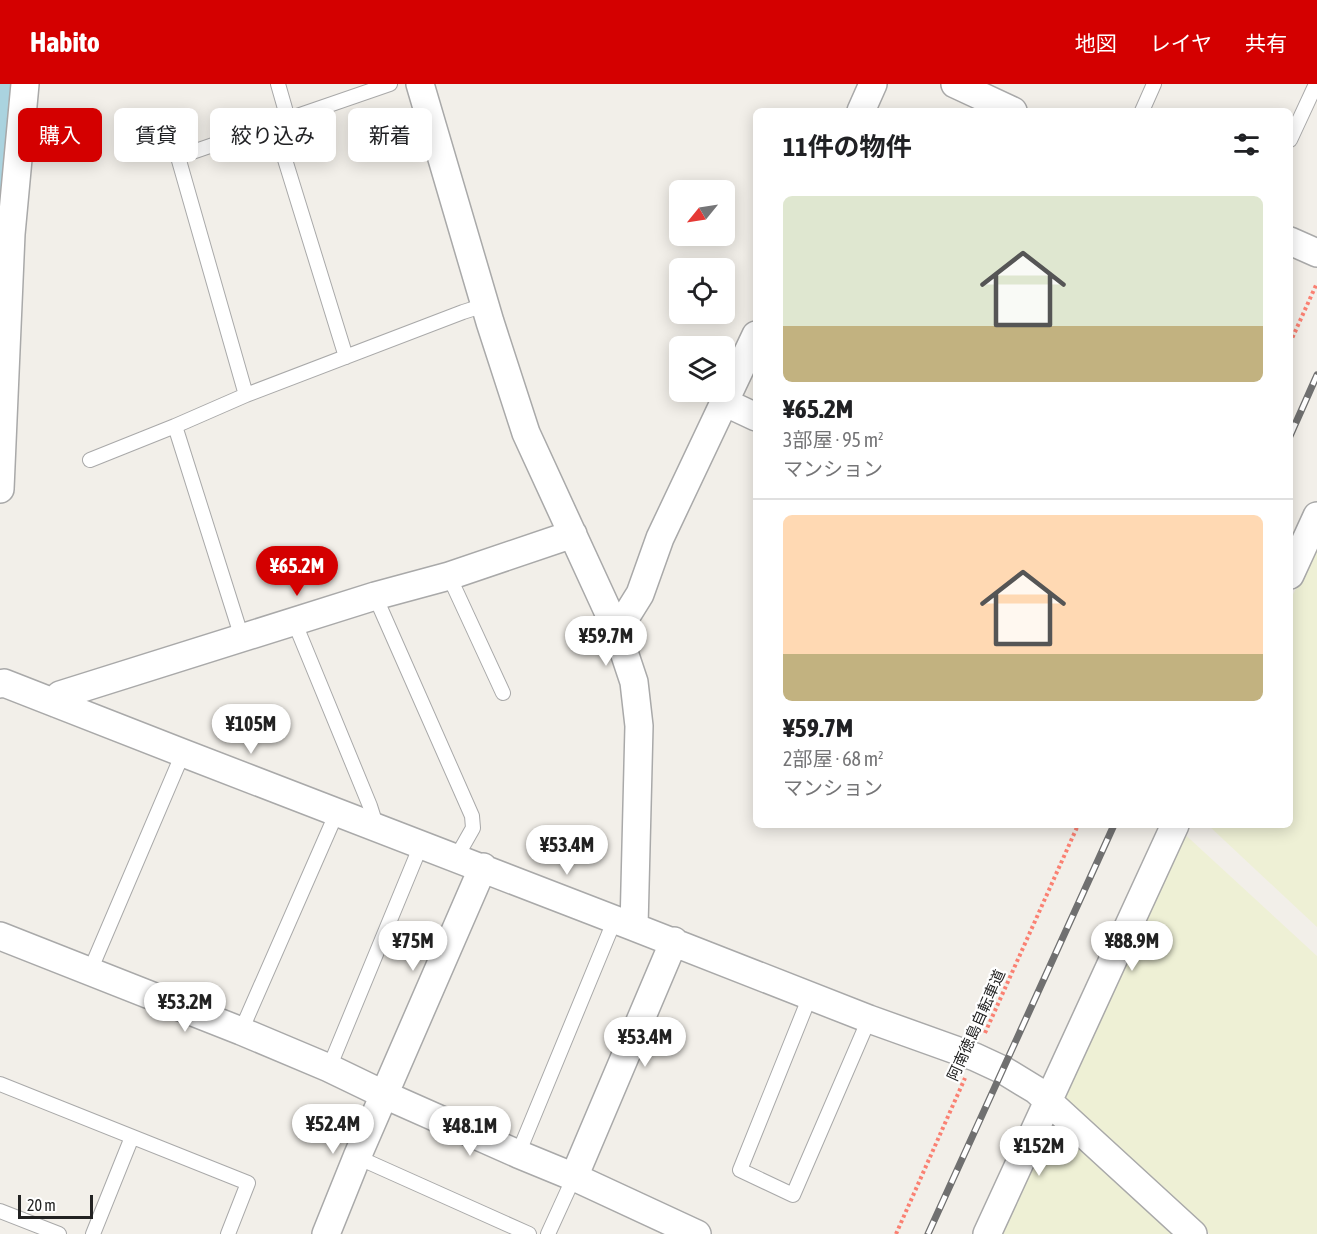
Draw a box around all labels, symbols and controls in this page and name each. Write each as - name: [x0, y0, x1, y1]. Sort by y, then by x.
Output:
- text: Habito: [30, 26, 100, 58]
- text: 地図: [1075, 31, 1117, 55]
- text: レイヤ: [1150, 31, 1212, 55]
- text: 共有: [1245, 31, 1287, 55]
- chip: 購入: [18, 108, 102, 162]
- chip: 賃貸: [114, 108, 198, 162]
- chip: 絞り込み: [210, 108, 336, 162]
- chip: 新着: [348, 108, 432, 162]
- icon: filters: [1230, 128, 1263, 161]
- text: 11件の物件: [783, 132, 911, 162]
- north arrow: [669, 180, 735, 246]
- map controls: [669, 180, 735, 402]
- icon: home: [969, 235, 1077, 343]
- button: locate: [669, 258, 735, 324]
- button: layers: [669, 336, 735, 402]
- text: ¥65.2M: [783, 394, 853, 424]
- text: 3部屋 · 95 m²: [783, 428, 884, 451]
- text: マンション: [783, 457, 883, 480]
- pin: ¥65.2M: [248, 546, 346, 597]
- text: ¥65.2M: [270, 554, 324, 577]
- icon: home: [969, 554, 1077, 662]
- pin: ¥59.7M: [557, 616, 655, 667]
- text: ¥59.7M: [579, 624, 633, 647]
- pin: ¥105M: [209, 704, 293, 755]
- text: ¥105M: [226, 712, 276, 735]
- text: ¥59.7M: [783, 713, 853, 743]
- text: 2部屋 · 68 m²: [783, 747, 884, 770]
- text: マンション: [783, 776, 883, 799]
- pin: ¥53.4M: [518, 825, 616, 876]
- text: ¥53.4M: [540, 833, 594, 856]
- pin: ¥75M: [377, 921, 449, 972]
- pin: ¥88.9M: [1083, 921, 1181, 972]
- text: ¥75M: [392, 929, 434, 952]
- text: ¥88.9M: [1105, 929, 1159, 952]
- street label: 阿南徳島自転車道: [944, 967, 1008, 1083]
- pin: ¥53.2M: [136, 982, 234, 1033]
- text: ¥53.2M: [158, 990, 212, 1013]
- pin: ¥53.4M: [596, 1017, 694, 1068]
- text: ¥53.4M: [618, 1025, 672, 1048]
- pin: ¥52.4M: [284, 1104, 382, 1155]
- pin: ¥48.1M: [421, 1106, 519, 1157]
- text: ¥52.4M: [306, 1112, 360, 1135]
- text: ¥48.1M: [443, 1114, 497, 1137]
- pin: ¥152M: [997, 1126, 1081, 1177]
- text: ¥152M: [1014, 1134, 1064, 1157]
- scale bar: [18, 1192, 93, 1220]
- text: 20 m: [27, 1196, 56, 1214]

